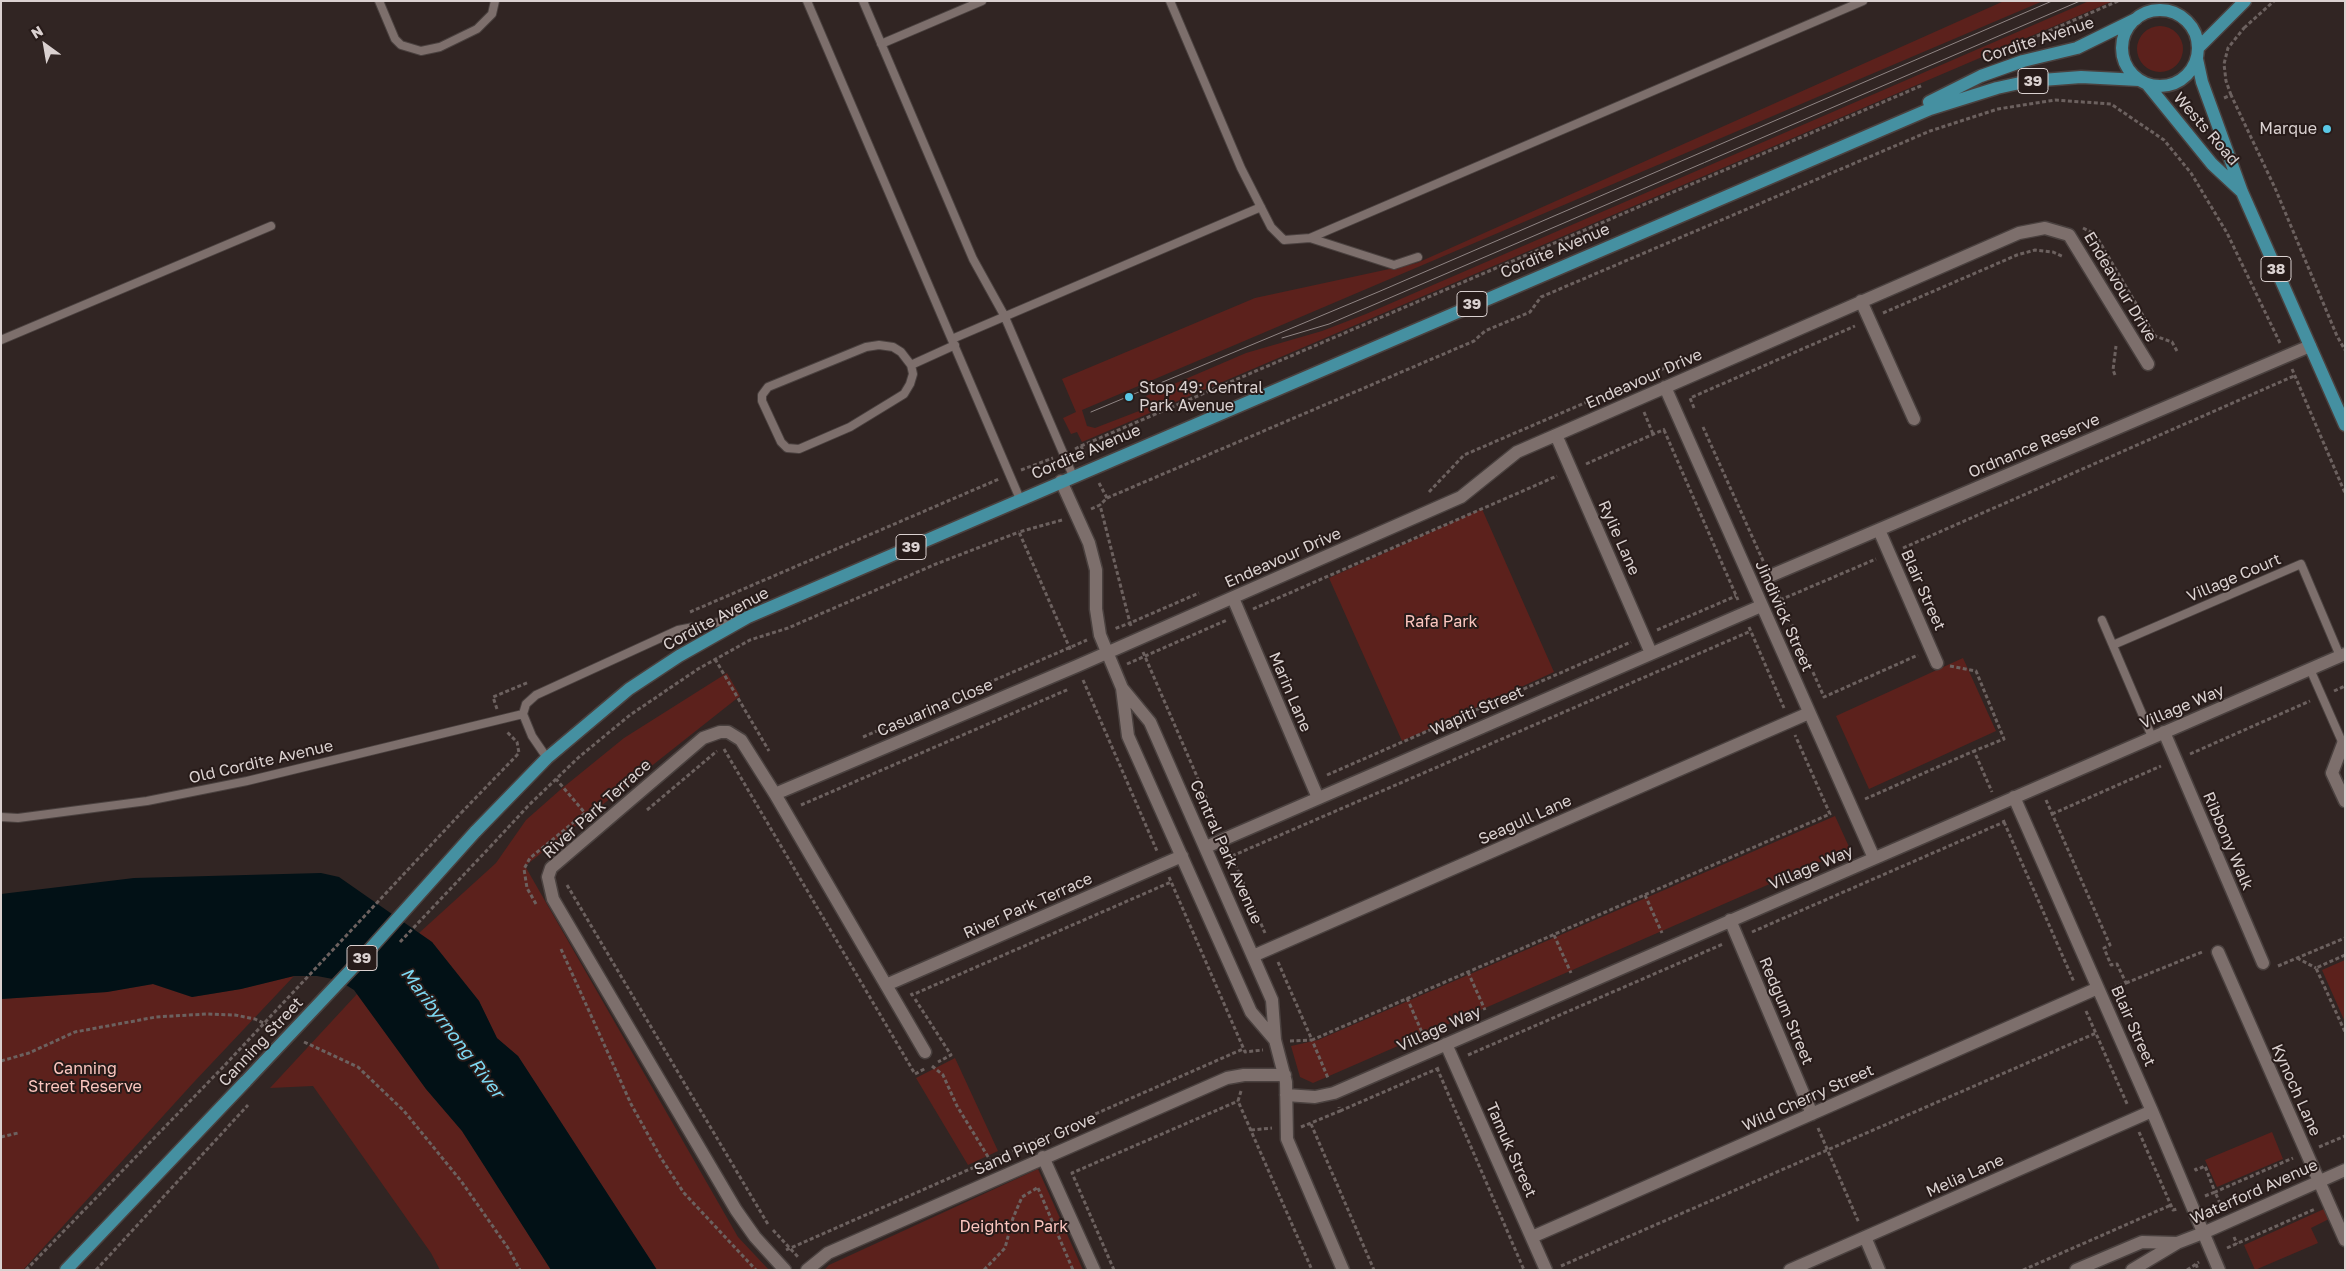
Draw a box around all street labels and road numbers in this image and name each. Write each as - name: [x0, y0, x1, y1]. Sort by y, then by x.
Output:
- street label: Cordite Avenue: [1979, 13, 2097, 67]
- road number: 39: [2018, 68, 2048, 94]
- street label: Wests Road: [2169, 89, 2243, 169]
- street label: Cordite Avenue: [1497, 219, 1613, 283]
- street label: Endeavour Drive: [2080, 228, 2160, 346]
- road number: 38: [2261, 256, 2291, 282]
- road number: 39: [1457, 292, 1487, 316]
- street label: Endeavour Drive: [1583, 345, 1705, 413]
- street label: Ordnance Reserve: [1965, 410, 2103, 482]
- street label: Cordite Avenue: [1028, 420, 1144, 484]
- street label: Rylie Lane: [1594, 498, 1644, 578]
- street label: Endeavour Drive: [1222, 524, 1344, 592]
- road number: 39: [896, 534, 926, 560]
- street label: Blair Street: [1897, 546, 1949, 634]
- street label: Village Court: [2184, 550, 2284, 606]
- street label: Jindivick Street: [1751, 558, 1817, 674]
- street label: Cordite Avenue: [660, 583, 772, 655]
- street label: Marin Lane: [1265, 649, 1315, 735]
- street label: Casuarina Close: [874, 675, 996, 741]
- street label: Village Way: [2137, 681, 2227, 733]
- street label: Wapiti Street: [1427, 682, 1527, 740]
- street label: Old Cordite Avenue: [187, 736, 335, 788]
- street label: River Park Terrace: [539, 755, 655, 863]
- street label: Central Park Avenue: [1186, 777, 1266, 927]
- street label: Ribbony Walk: [2199, 789, 2257, 893]
- street label: Seagull Lane: [1476, 791, 1574, 849]
- street label: Village Way: [1766, 842, 1856, 894]
- street label: River Park Terrace: [961, 869, 1095, 943]
- road number: 39: [347, 946, 377, 970]
- street label: Redgum Street: [1755, 954, 1817, 1068]
- street label: Blair Street: [2107, 982, 2159, 1070]
- street label: Canning Street: [215, 993, 307, 1091]
- street label: Village Way: [1394, 1002, 1484, 1056]
- street label: Kynoch Lane: [2267, 1041, 2325, 1139]
- street label: Wild Cherry Street: [1739, 1060, 1877, 1136]
- street label: Tamuk Street: [1482, 1100, 1540, 1200]
- street label: Sand Piper Grove: [971, 1108, 1099, 1180]
- street label: Melia Lane: [1923, 1150, 2007, 1202]
- street label: Waterford Avenue: [2187, 1155, 2321, 1229]

